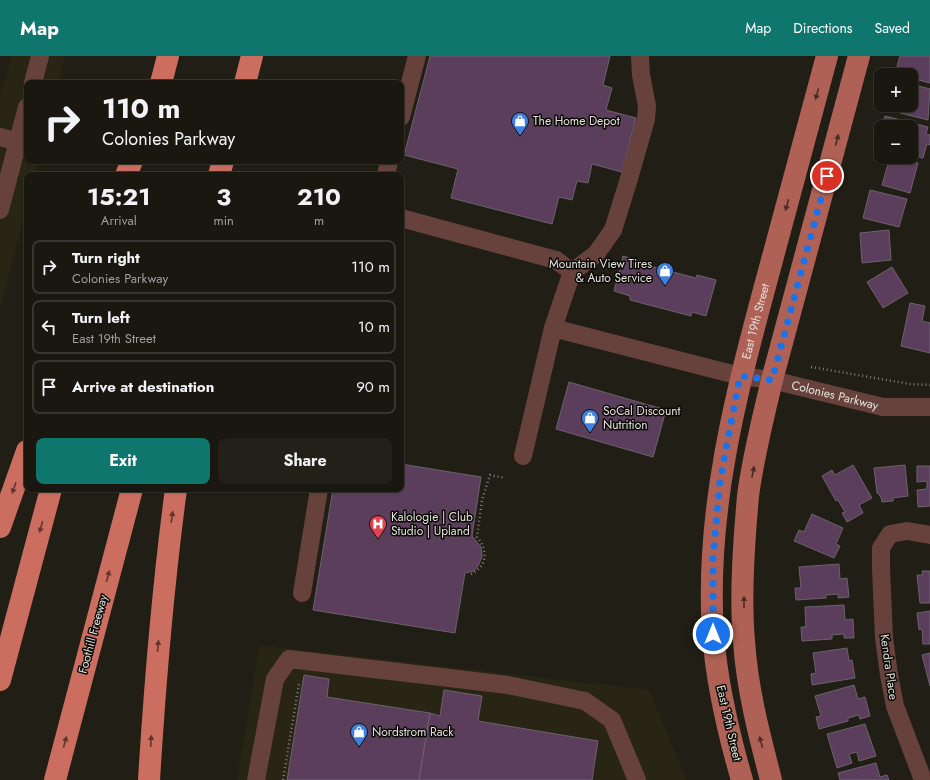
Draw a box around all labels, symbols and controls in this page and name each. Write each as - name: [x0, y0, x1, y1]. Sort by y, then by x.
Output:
- text: Map: [20, 15, 59, 42]
- text: Map: [745, 18, 771, 38]
- text: Directions: [793, 18, 853, 38]
- text: Saved: [875, 18, 910, 38]
- map controls: [874, 68, 918, 164]
- button: +: [874, 68, 918, 112]
- text: 110 m: [102, 88, 180, 129]
- one-way arrow: [814, 88, 820, 100]
- icon: right: [36, 96, 88, 148]
- shop icon: The Home Depot: [510, 111, 530, 136]
- place label: The Home Depot: [533, 112, 620, 130]
- button: −: [874, 120, 918, 164]
- text: Colonies Parkway: [102, 126, 235, 152]
- one-way arrow: [834, 134, 840, 146]
- pin: [810, 159, 844, 193]
- icon: arrive: [816, 165, 838, 187]
- text: 15:21: [87, 179, 150, 214]
- text: 3: [216, 179, 231, 214]
- text: 210: [297, 179, 341, 214]
- one-way arrow: [784, 199, 790, 211]
- text: Arrival: [101, 211, 137, 230]
- text: min: [214, 211, 234, 230]
- text: m: [314, 211, 324, 230]
- text: Turn right: [72, 247, 140, 269]
- place label: Mountain View Tires & Auto Service: [549, 255, 652, 287]
- icon: right: [38, 256, 60, 278]
- text: 110 m: [351, 256, 390, 278]
- shop icon: Mountain View Tires & Auto Service: [655, 261, 675, 286]
- text: Colonies Parkway: [72, 269, 168, 288]
- street label: East 19th Street: [737, 282, 774, 361]
- text: Turn left: [72, 307, 130, 329]
- icon: left: [38, 316, 60, 338]
- text: 10 m: [358, 316, 390, 338]
- text: East 19th Street: [72, 329, 156, 348]
- icon: arrive: [38, 376, 60, 398]
- text: Arrive at destination: [72, 376, 214, 398]
- text: 90 m: [356, 376, 390, 398]
- street label: Colonies Parkway: [790, 376, 881, 415]
- place label: SoCal Discount Nutrition: [603, 402, 680, 434]
- shop icon: SoCal Discount Nutrition: [580, 408, 600, 433]
- button: Exit: [36, 438, 210, 484]
- button: Share: [218, 438, 392, 484]
- one-way arrow: [750, 466, 756, 478]
- one-way arrow: [11, 482, 17, 494]
- place label: Kalologie | Club Studio | Upland: [391, 508, 473, 540]
- one-way arrow: [169, 511, 175, 523]
- hospital icon: Kalologie | Club Studio | Upland: [368, 514, 388, 539]
- one-way arrow: [38, 521, 44, 533]
- one-way arrow: [105, 570, 111, 582]
- street label: Foothill Freeway: [74, 592, 112, 676]
- one-way arrow: [741, 595, 747, 608]
- position arrow: [692, 613, 734, 655]
- street label: Kendra Place: [875, 633, 903, 701]
- one-way arrow: [155, 640, 161, 652]
- street label: East 19th Street: [712, 683, 747, 763]
- shop icon: Nordstrom Rack: [349, 722, 369, 747]
- place label: Nordstrom Rack: [372, 723, 454, 741]
- one-way arrow: [148, 735, 155, 747]
- one-way arrow: [62, 736, 68, 748]
- one-way arrow: [758, 736, 764, 748]

